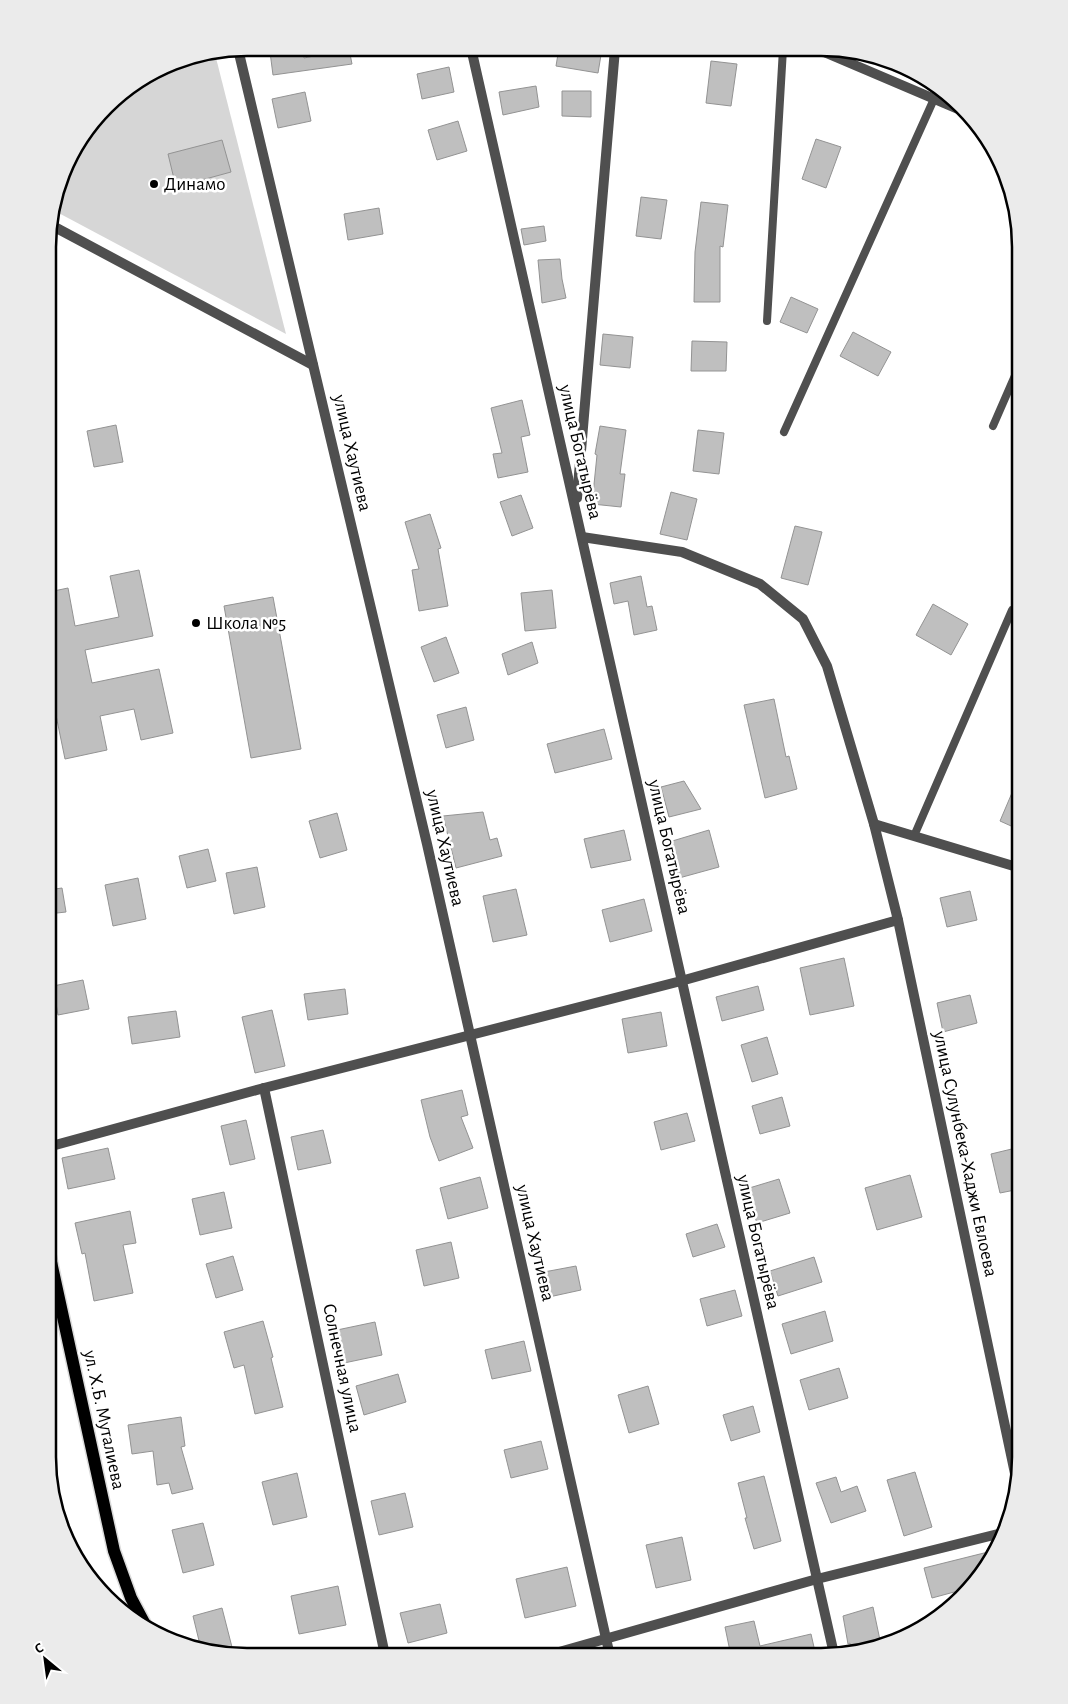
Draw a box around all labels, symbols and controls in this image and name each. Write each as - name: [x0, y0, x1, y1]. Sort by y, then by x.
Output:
- place label: Динамо: [164, 175, 226, 194]
- marker: Динамо: [148, 178, 160, 190]
- street label: улица Богатырёва: [555, 382, 605, 522]
- street label: улица Хаутиева: [329, 392, 375, 513]
- place label: Школа №5: [206, 614, 286, 633]
- marker: Школа №5: [190, 617, 202, 629]
- street label: улица Богатырёва: [644, 777, 694, 917]
- street label: улица Хаутиева: [422, 787, 468, 908]
- street label: улица Сулунбека-Хаджи Евлоева: [929, 1028, 1000, 1279]
- street label: улица Богатырёва: [733, 1172, 783, 1312]
- street label: улица Хаутиева: [512, 1182, 558, 1303]
- street label: Солнечная улица: [319, 1302, 365, 1435]
- street label: ул. Х.Б. Муталиева: [80, 1348, 128, 1492]
- north arrow: [20, 1634, 70, 1684]
- text: С: [32, 1640, 46, 1657]

